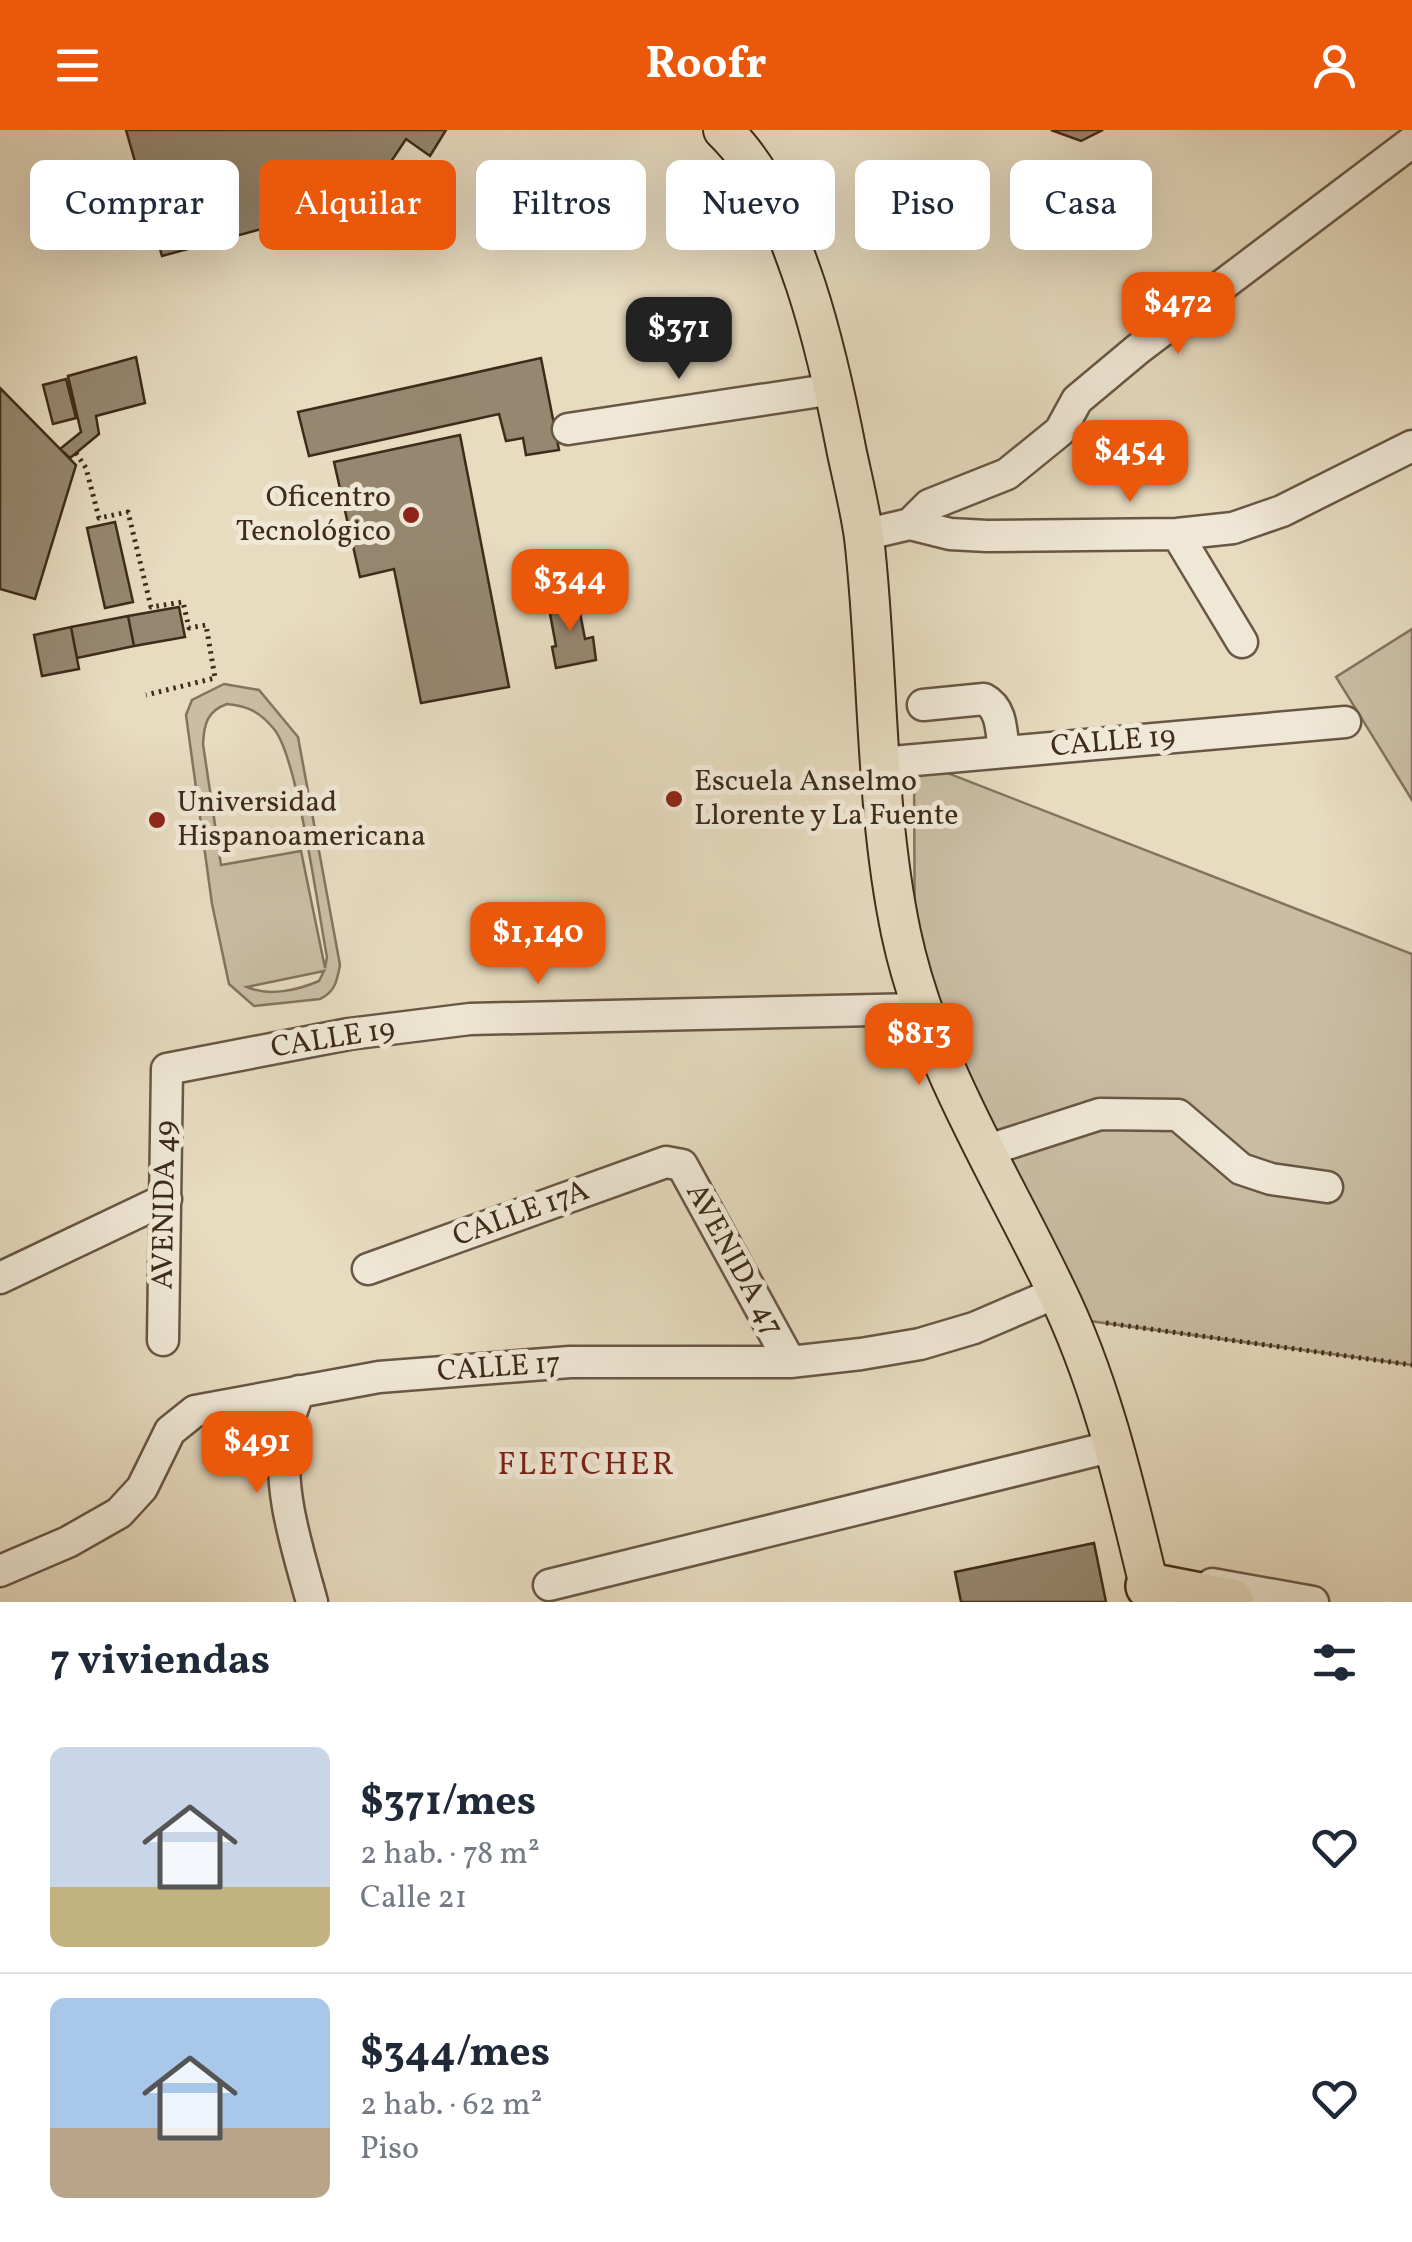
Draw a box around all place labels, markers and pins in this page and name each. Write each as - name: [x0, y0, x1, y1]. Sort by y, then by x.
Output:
- pin: $472: [1119, 272, 1237, 357]
- pin: $371: [620, 297, 738, 382]
- pin: $454: [1071, 420, 1189, 505]
- place label: Oficentro Tecnológico: [236, 477, 391, 553]
- marker: Oficentro Tecnológico: [400, 504, 422, 526]
- pin: $344: [511, 549, 629, 634]
- place label: Escuela Anselmo Llorente y La Fuente: [694, 761, 958, 837]
- place label: Universidad Hispanoamericana: [177, 782, 426, 858]
- marker: Escuela Anselmo Llorente y La Fuente: [663, 788, 685, 810]
- marker: Universidad Hispanoamericana: [146, 809, 168, 831]
- pin: $1,140: [457, 902, 619, 987]
- pin: $813: [860, 1003, 978, 1088]
- pin: $491: [198, 1411, 316, 1496]

